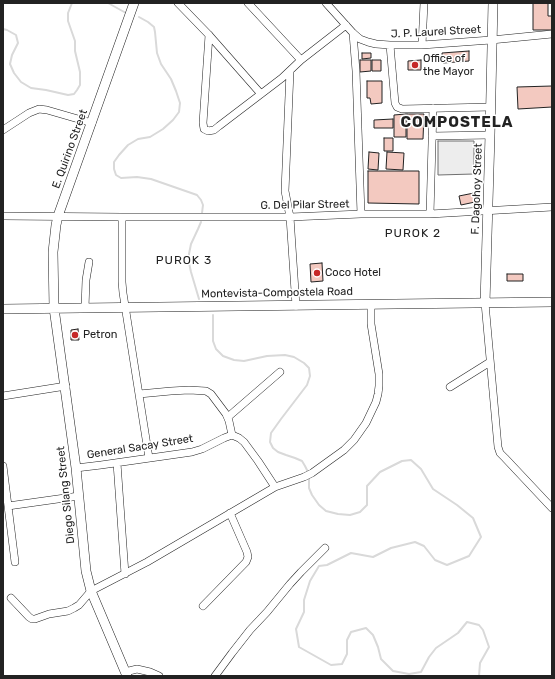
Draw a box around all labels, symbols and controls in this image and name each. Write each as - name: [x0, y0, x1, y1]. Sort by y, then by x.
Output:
- street label: J. P. Laurel Street: [391, 23, 481, 41]
- place label: Office of the Mayor: [423, 52, 474, 78]
- marker: Office of the Mayor: [410, 60, 420, 70]
- street label: E. Quirino Street: [50, 108, 90, 190]
- district label: COMPOSTELA: [400, 114, 514, 132]
- street label: F. Dagohoy Street: [469, 143, 485, 235]
- street label: G. Del Pilar Street: [260, 198, 350, 212]
- district label: PUROK 2: [385, 227, 441, 241]
- district label: PUROK 3: [156, 254, 212, 268]
- place label: Coco Hotel: [325, 266, 381, 280]
- marker: Coco Hotel: [312, 268, 322, 278]
- street label: Montevista-Compostela Road: [201, 285, 353, 301]
- place label: Petron: [83, 328, 117, 342]
- marker: Petron: [70, 330, 80, 340]
- street label: General Sacay Street: [86, 432, 194, 462]
- street label: Diego Silang Street: [54, 446, 78, 544]

